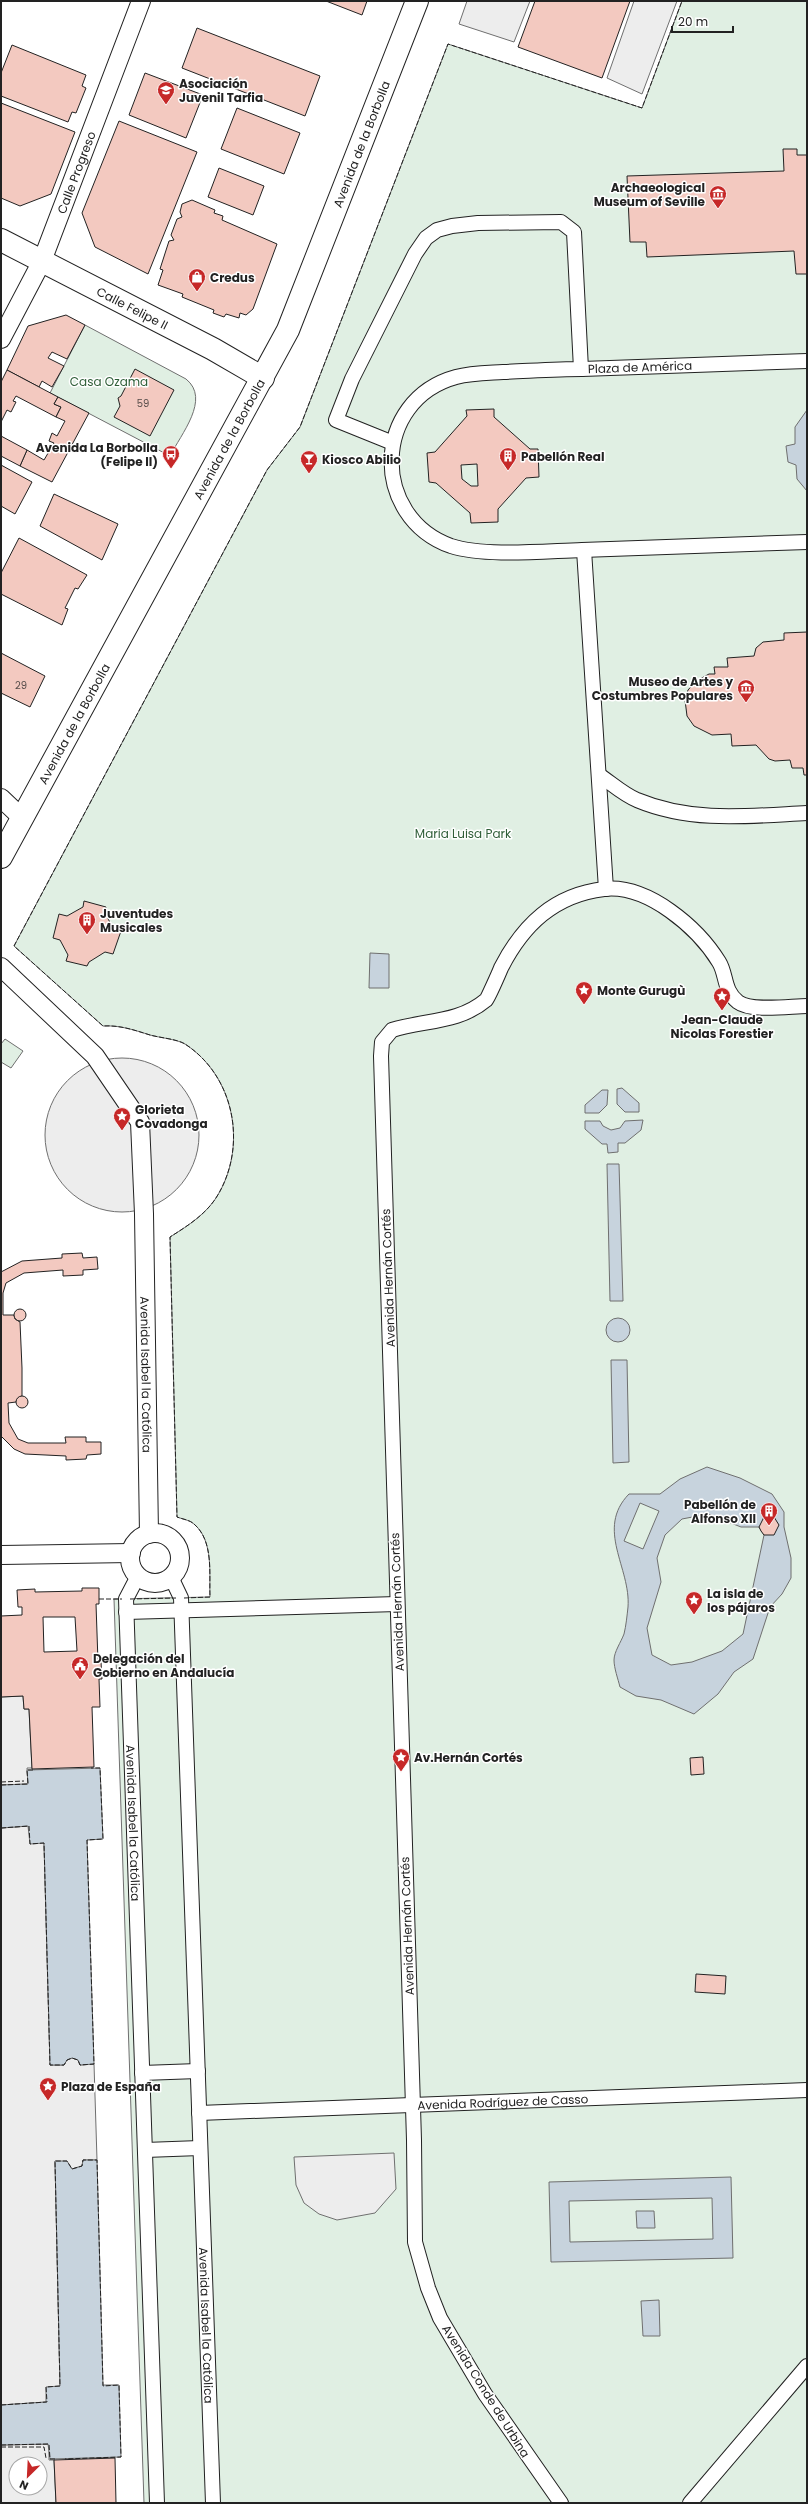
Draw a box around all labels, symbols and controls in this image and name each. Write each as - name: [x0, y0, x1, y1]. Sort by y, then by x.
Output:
- scale bar: [672, 8, 733, 34]
- text: 20 m: [678, 13, 708, 30]
- place label: Asociación Juvenil Tarfia: [179, 75, 263, 106]
- street label: Avenida de la Borbolla: [328, 78, 394, 210]
- school or university icon: Asociación Juvenil Tarfia: [156, 80, 176, 105]
- street label: Calle Progreso: [52, 128, 99, 216]
- place label: Archaeological Museum of Seville: [594, 179, 706, 210]
- museum icon: Archaeological Museum of Seville: [708, 184, 728, 209]
- shop icon: Credus: [187, 267, 207, 292]
- place label: Credus: [210, 269, 255, 286]
- street label: Calle Felipe II: [94, 282, 171, 333]
- street label: Plaza de América: [588, 357, 692, 377]
- park label: Casa Ozama: [70, 373, 148, 390]
- street label: Avenida de la Borbolla: [189, 376, 268, 502]
- house number: 59: [137, 396, 149, 411]
- place label: Avenida La Borbolla (Felipe II): [36, 439, 158, 470]
- bus stop icon: Avenida La Borbolla (Felipe II): [161, 444, 181, 469]
- building icon: Pabellón Real: [498, 446, 518, 471]
- place label: Pabellón Real: [521, 448, 604, 465]
- bar icon: Kiosco Abilio: [299, 449, 319, 474]
- place label: Kiosco Abilio: [322, 451, 401, 468]
- street label: Avenida de la Borbolla: [34, 660, 113, 787]
- place label: Museo de Artes y Costumbres Populares: [592, 673, 733, 704]
- house number: 29: [15, 678, 27, 693]
- museum icon: Museo de Artes y Costumbres Populares: [736, 678, 756, 703]
- park label: Maria Luisa Park: [415, 825, 512, 842]
- place label: Juventudes Musicales: [100, 905, 174, 936]
- building icon: Juventudes Musicales: [77, 910, 97, 935]
- place icon: Monte Gurugù: [574, 980, 594, 1005]
- place label: Monte Gurugù: [597, 982, 685, 999]
- place icon: Jean-Claude Nicolas Forestier: [712, 986, 732, 1011]
- place label: Jean-Claude Nicolas Forestier: [671, 1011, 773, 1042]
- place label: Glorieta Covadonga: [135, 1101, 208, 1132]
- place icon: Glorieta Covadonga: [112, 1106, 132, 1131]
- street label: Avenida Hernán Cortés: [377, 1208, 399, 1348]
- street label: Avenida Isabel la Católica: [137, 1296, 156, 1453]
- place label: Pabellón de Alfonso XII: [684, 1496, 757, 1527]
- building icon: Pabellón de Alfonso XII: [759, 1501, 779, 1526]
- street label: Avenida Hernán Cortés: [386, 1532, 408, 1672]
- place label: La isla de los pájaros: [707, 1585, 775, 1616]
- place icon: La isla de los pájaros: [684, 1590, 704, 1615]
- place label: Delegación del Gobierno en Andalucía: [93, 1650, 234, 1681]
- public building icon: Delegación del Gobierno en Andalucía: [70, 1655, 90, 1680]
- street label: Avenida Isabel la Católica: [123, 1744, 145, 1901]
- place icon: Av.Hernán Cortés: [391, 1747, 411, 1772]
- place label: Av.Hernán Cortés: [414, 1749, 523, 1766]
- street label: Avenida Hernán Cortés: [396, 1856, 418, 1996]
- place icon: Plaza de España: [38, 2076, 58, 2101]
- place label: Plaza de España: [61, 2078, 161, 2095]
- street label: Avenida Rodríguez de Casso: [417, 2090, 589, 2113]
- street label: Avenida Isabel la Católica: [195, 2247, 218, 2404]
- street label: Avenida Conde de Urbina: [438, 2321, 534, 2461]
- north arrow: [8, 2456, 48, 2496]
- text: N: [17, 2476, 31, 2494]

